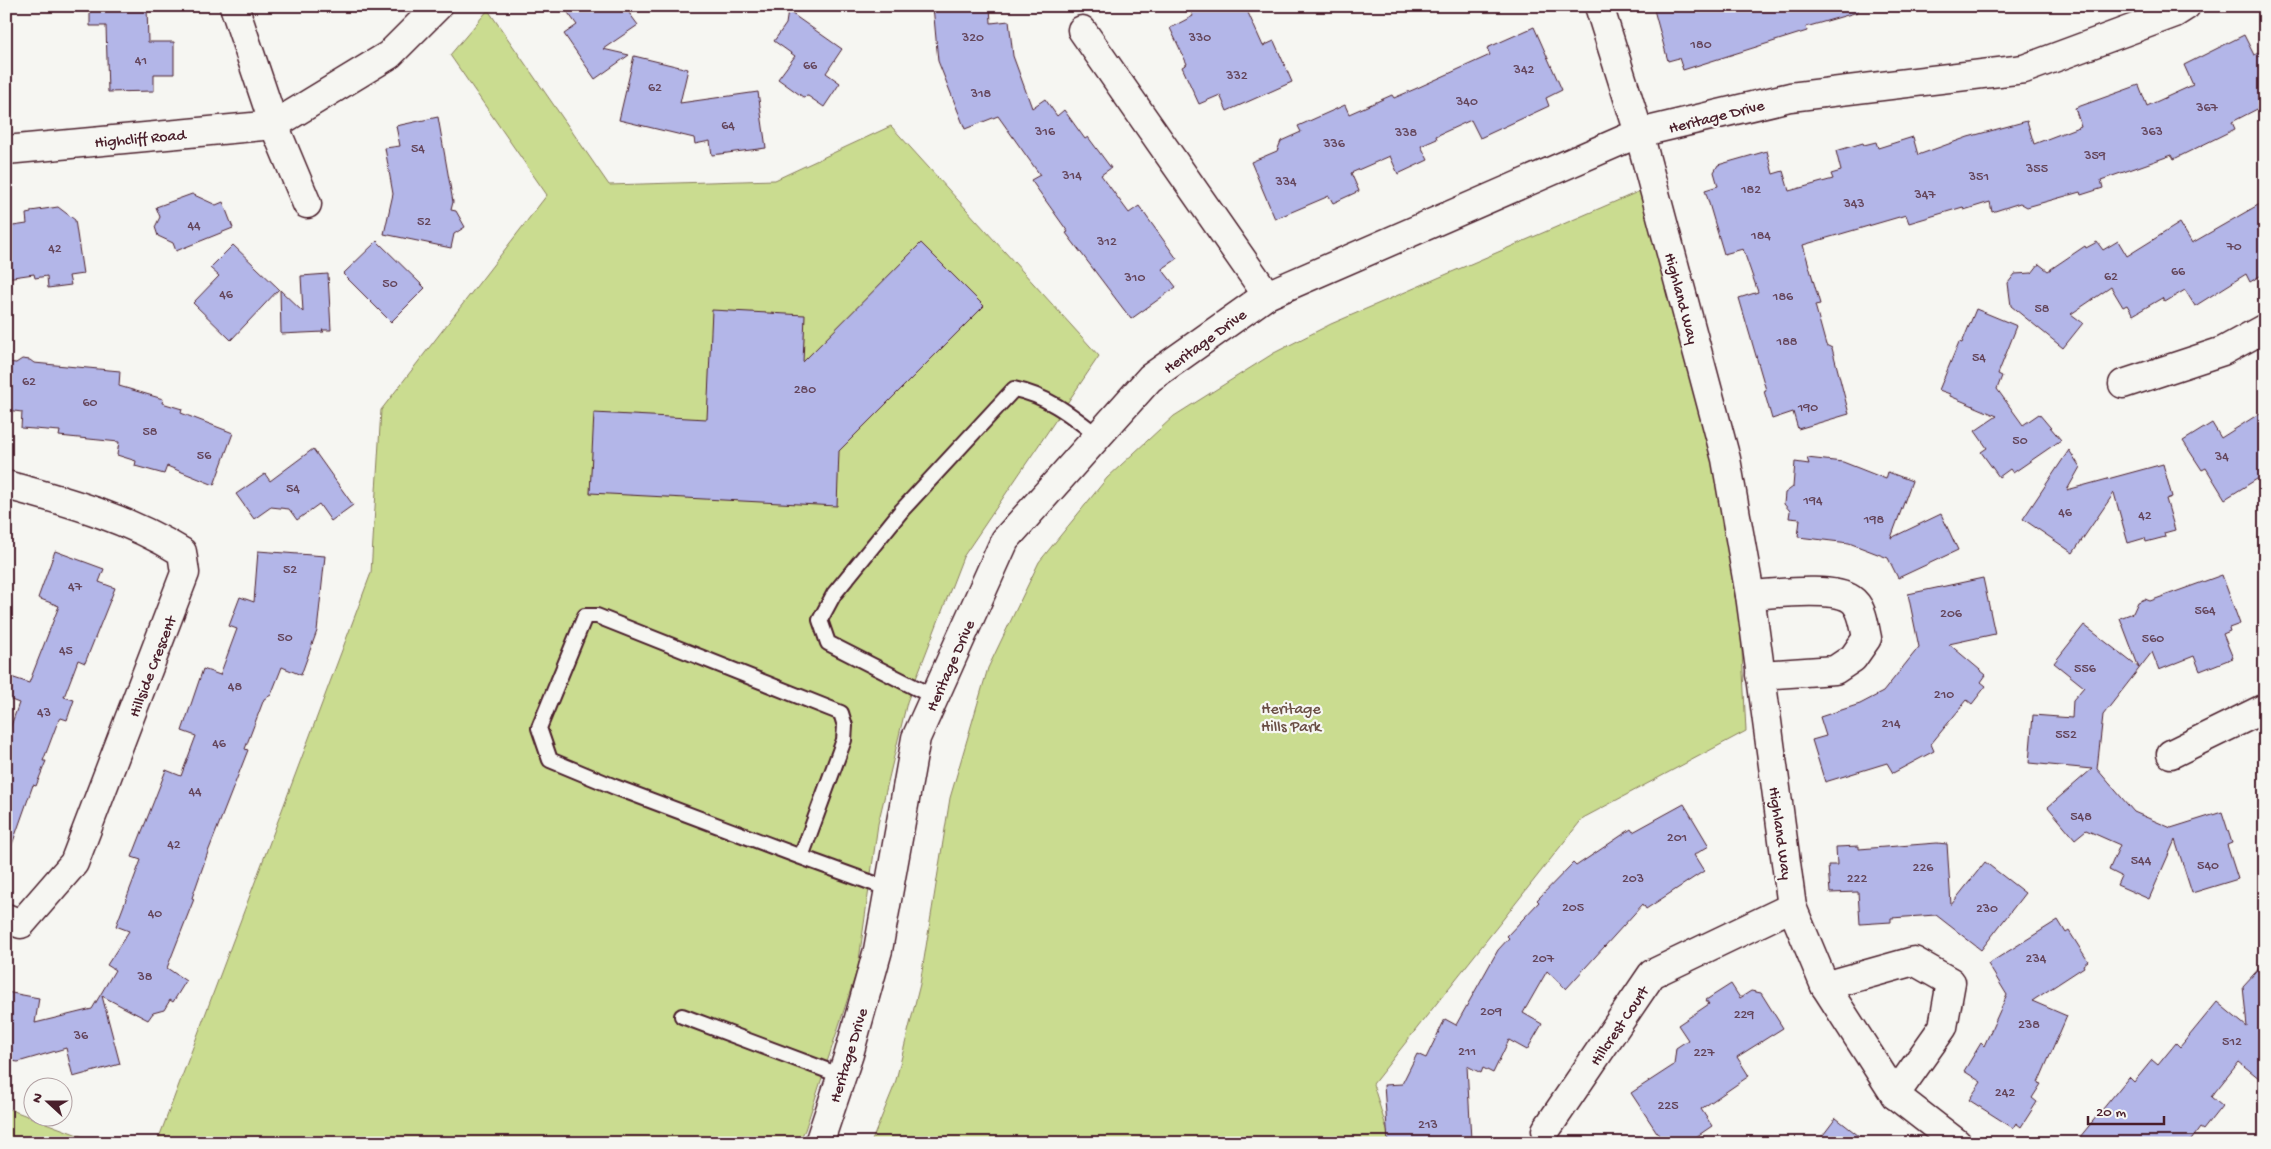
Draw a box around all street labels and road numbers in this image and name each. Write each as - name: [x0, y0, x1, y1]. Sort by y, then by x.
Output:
- street label: Heritage Drive: [1667, 97, 1767, 139]
- street label: Highcliff Road: [94, 127, 188, 154]
- street label: Highland Way: [1658, 251, 1701, 347]
- street label: Heritage Drive: [1161, 306, 1252, 379]
- street label: Hillside Crescent: [126, 613, 183, 720]
- street label: Heritage Drive: [924, 617, 981, 715]
- street label: Highland Way: [1763, 786, 1794, 881]
- street label: Hillcrest Court: [1587, 982, 1655, 1070]
- street label: Heritage Drive: [827, 1006, 874, 1106]

